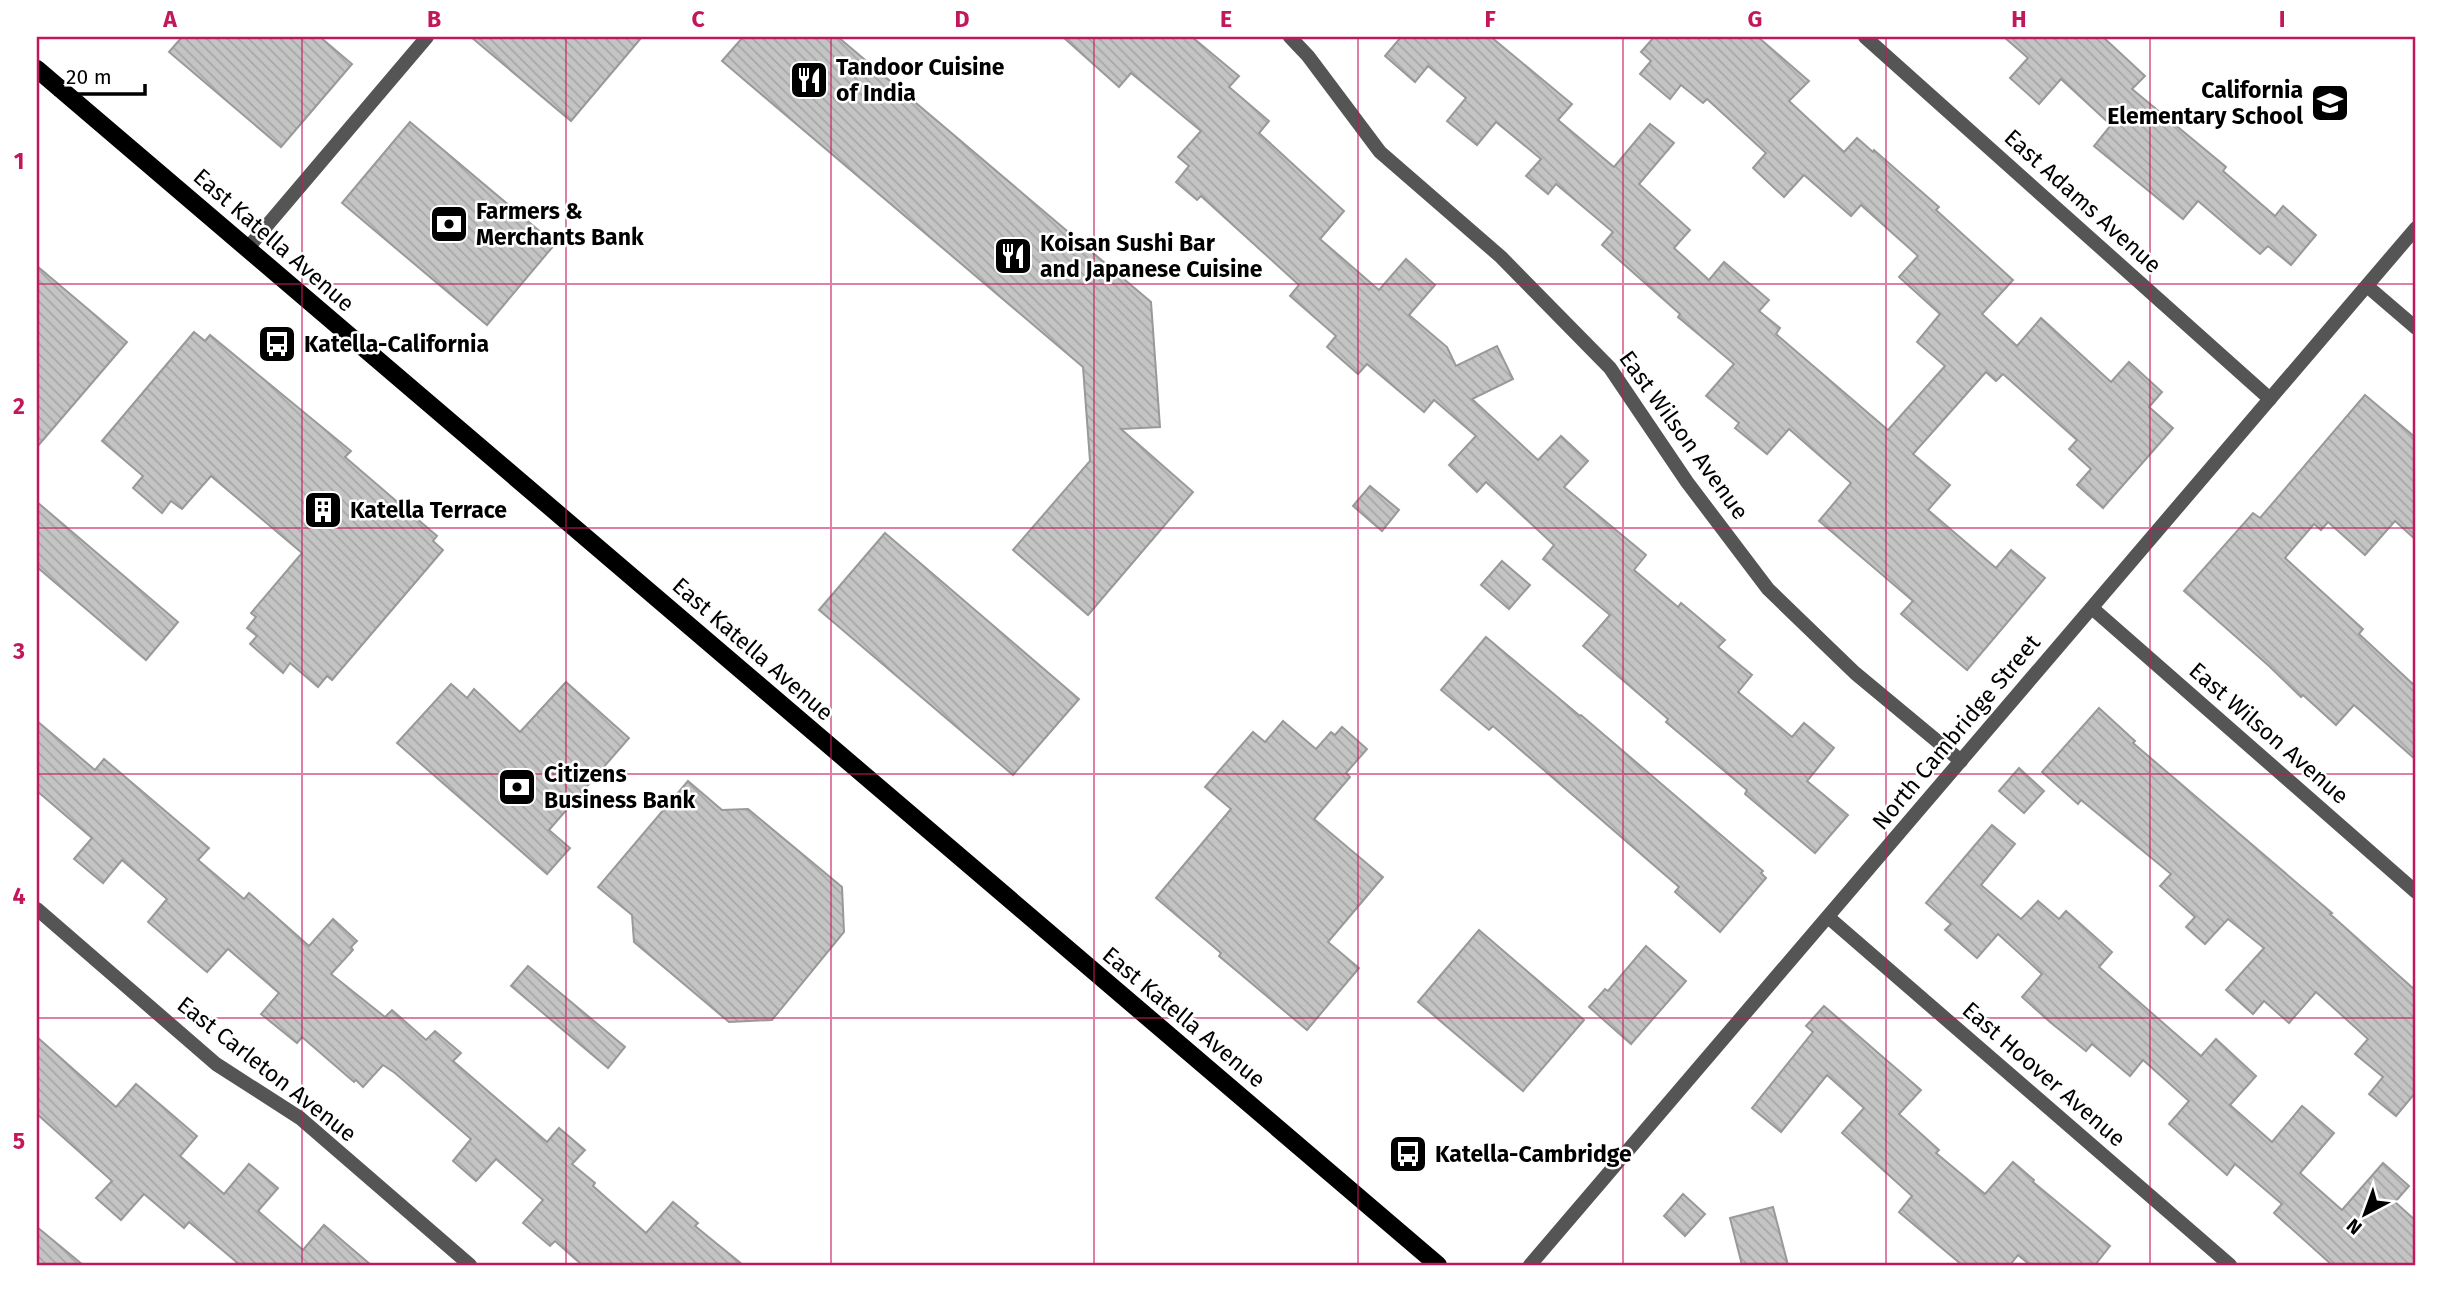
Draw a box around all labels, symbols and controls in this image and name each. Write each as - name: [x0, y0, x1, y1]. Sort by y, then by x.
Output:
- text: A: [162, 5, 177, 33]
- text: B: [427, 5, 441, 33]
- text: C: [691, 5, 705, 33]
- text: D: [955, 5, 970, 33]
- text: E: [1220, 5, 1232, 33]
- text: F: [1484, 5, 1496, 33]
- text: G: [1748, 5, 1762, 33]
- text: H: [2011, 5, 2027, 33]
- text: I: [2279, 5, 2285, 33]
- scale bar: [56, 52, 145, 96]
- place label: Tandoor Cuisine of India: [836, 53, 1005, 107]
- restaurant icon: Tandoor Cuisine of India: [788, 59, 830, 101]
- text: 20 m: [66, 64, 112, 90]
- place label: California Elementary School: [2107, 76, 2303, 130]
- school or university icon: California Elementary School: [2309, 82, 2351, 124]
- street label: East Adams Avenue: [1999, 123, 2167, 279]
- text: 1: [14, 147, 24, 175]
- street label: East Katella Avenue: [188, 162, 360, 318]
- place label: Farmers & Merchants Bank: [476, 197, 644, 251]
- bank icon: Farmers & Merchants Bank: [428, 203, 470, 245]
- place label: Koisan Sushi Bar and Japanese Cuisine: [1040, 229, 1263, 283]
- restaurant icon: Koisan Sushi Bar and Japanese Cuisine: [992, 235, 1034, 277]
- bus stop icon: Katella-California: [256, 323, 298, 365]
- place label: Katella-California: [304, 330, 489, 358]
- street label: East Wilson Avenue: [1613, 345, 1755, 525]
- text: 2: [13, 392, 25, 420]
- building icon: Katella Terrace: [302, 489, 344, 531]
- place label: Katella Terrace: [350, 496, 507, 524]
- street label: East Katella Avenue: [667, 571, 839, 727]
- street label: North Cambridge Street: [1866, 628, 2046, 835]
- text: 3: [12, 637, 25, 665]
- street label: East Wilson Avenue: [2184, 656, 2354, 810]
- place label: Citizens Business Bank: [544, 760, 695, 814]
- bank icon: Citizens Business Bank: [496, 766, 538, 808]
- text: 4: [13, 882, 26, 910]
- street label: East Katella Avenue: [1097, 941, 1271, 1093]
- street label: East Carleton Avenue: [172, 990, 362, 1148]
- street label: East Hoover Avenue: [1957, 996, 2131, 1152]
- text: 5: [13, 1127, 25, 1155]
- bus stop icon: Katella-Cambridge: [1387, 1133, 1429, 1175]
- place label: Katella-Cambridge: [1435, 1140, 1632, 1168]
- north arrow: [2330, 1180, 2400, 1250]
- text: N: [2342, 1214, 2366, 1239]

